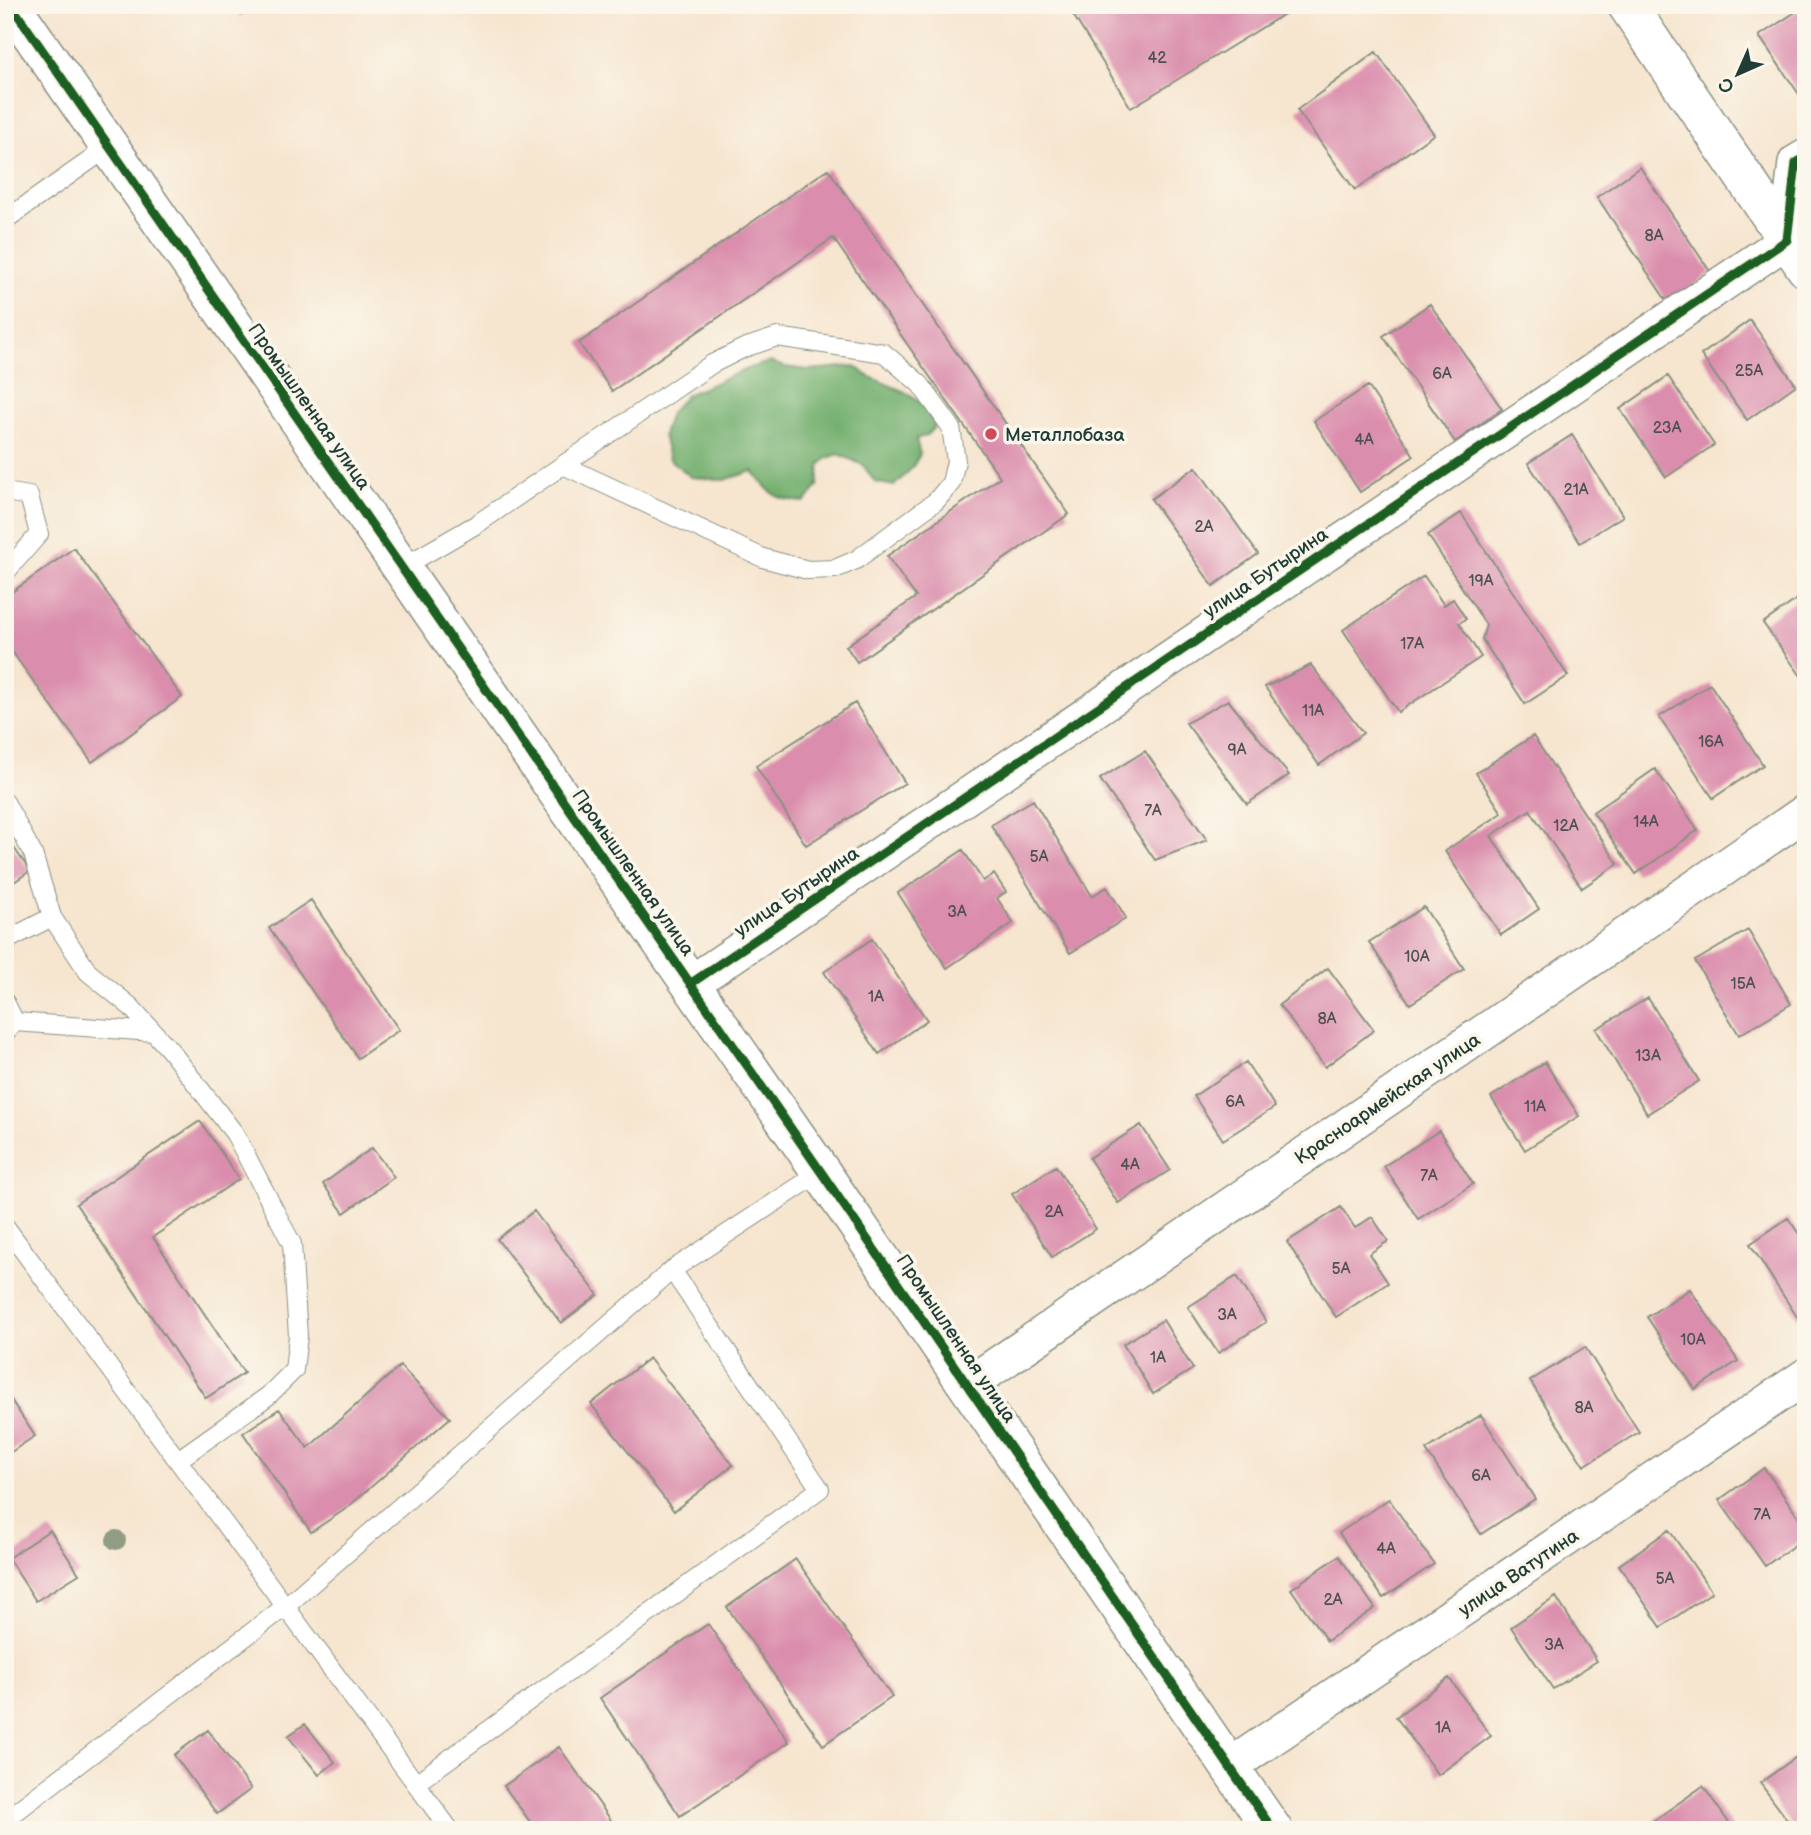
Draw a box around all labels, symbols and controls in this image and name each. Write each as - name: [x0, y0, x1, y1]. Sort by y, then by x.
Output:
- north arrow: [1702, 38, 1772, 108]
- house number: 42: [1147, 49, 1167, 68]
- text: С: [1714, 72, 1740, 98]
- house number: 8А: [1644, 227, 1664, 246]
- street label: Промышленная улица: [243, 319, 375, 495]
- house number: 25А: [1735, 362, 1763, 381]
- house number: 6А: [1432, 365, 1452, 384]
- house number: 23А: [1653, 419, 1682, 438]
- place label: Металлобаза: [1005, 424, 1125, 447]
- marker: Металлобаза: [983, 426, 999, 442]
- house number: 4А: [1354, 431, 1374, 450]
- house number: 21А: [1563, 481, 1589, 500]
- house number: 2А: [1194, 518, 1214, 537]
- street label: улица Бутырина: [1199, 523, 1333, 623]
- house number: 19А: [1468, 572, 1494, 591]
- house number: 17А: [1400, 635, 1424, 654]
- house number: 11А: [1302, 702, 1324, 721]
- house number: 16А: [1698, 733, 1724, 752]
- house number: 9А: [1228, 741, 1247, 760]
- street label: Промышленная улица: [567, 785, 699, 961]
- house number: 7А: [1144, 802, 1162, 821]
- house number: 14А: [1633, 813, 1659, 832]
- house number: 12А: [1553, 817, 1579, 836]
- street label: улица Бутырина: [730, 842, 864, 942]
- house number: 5А: [1030, 848, 1049, 867]
- house number: 3А: [947, 903, 967, 922]
- house number: 10А: [1404, 948, 1430, 967]
- house number: 15А: [1730, 975, 1756, 994]
- house number: 1А: [868, 988, 884, 1007]
- house number: 8А: [1317, 1010, 1337, 1029]
- street label: Красноармейская улица: [1291, 1029, 1485, 1170]
- house number: 13А: [1635, 1047, 1661, 1066]
- house number: 6А: [1225, 1093, 1245, 1112]
- house number: 11А: [1524, 1098, 1546, 1117]
- house number: 4А: [1120, 1156, 1140, 1175]
- house number: 7А: [1420, 1167, 1438, 1186]
- house number: 2А: [1044, 1203, 1064, 1222]
- street label: Промышленная улица: [891, 1250, 1021, 1427]
- house number: 5А: [1332, 1260, 1351, 1279]
- house number: 3А: [1217, 1306, 1237, 1325]
- house number: 10А: [1680, 1331, 1706, 1350]
- house number: 1А: [1150, 1349, 1166, 1368]
- house number: 8А: [1574, 1399, 1594, 1418]
- house number: 6А: [1471, 1467, 1491, 1486]
- house number: 7А: [1753, 1506, 1771, 1525]
- street label: улица Ватутина: [1454, 1525, 1583, 1622]
- house number: 4А: [1376, 1540, 1396, 1559]
- house number: 5А: [1656, 1570, 1675, 1589]
- house number: 2А: [1323, 1591, 1343, 1610]
- house number: 3А: [1544, 1636, 1564, 1655]
- house number: 1А: [1435, 1719, 1451, 1738]

